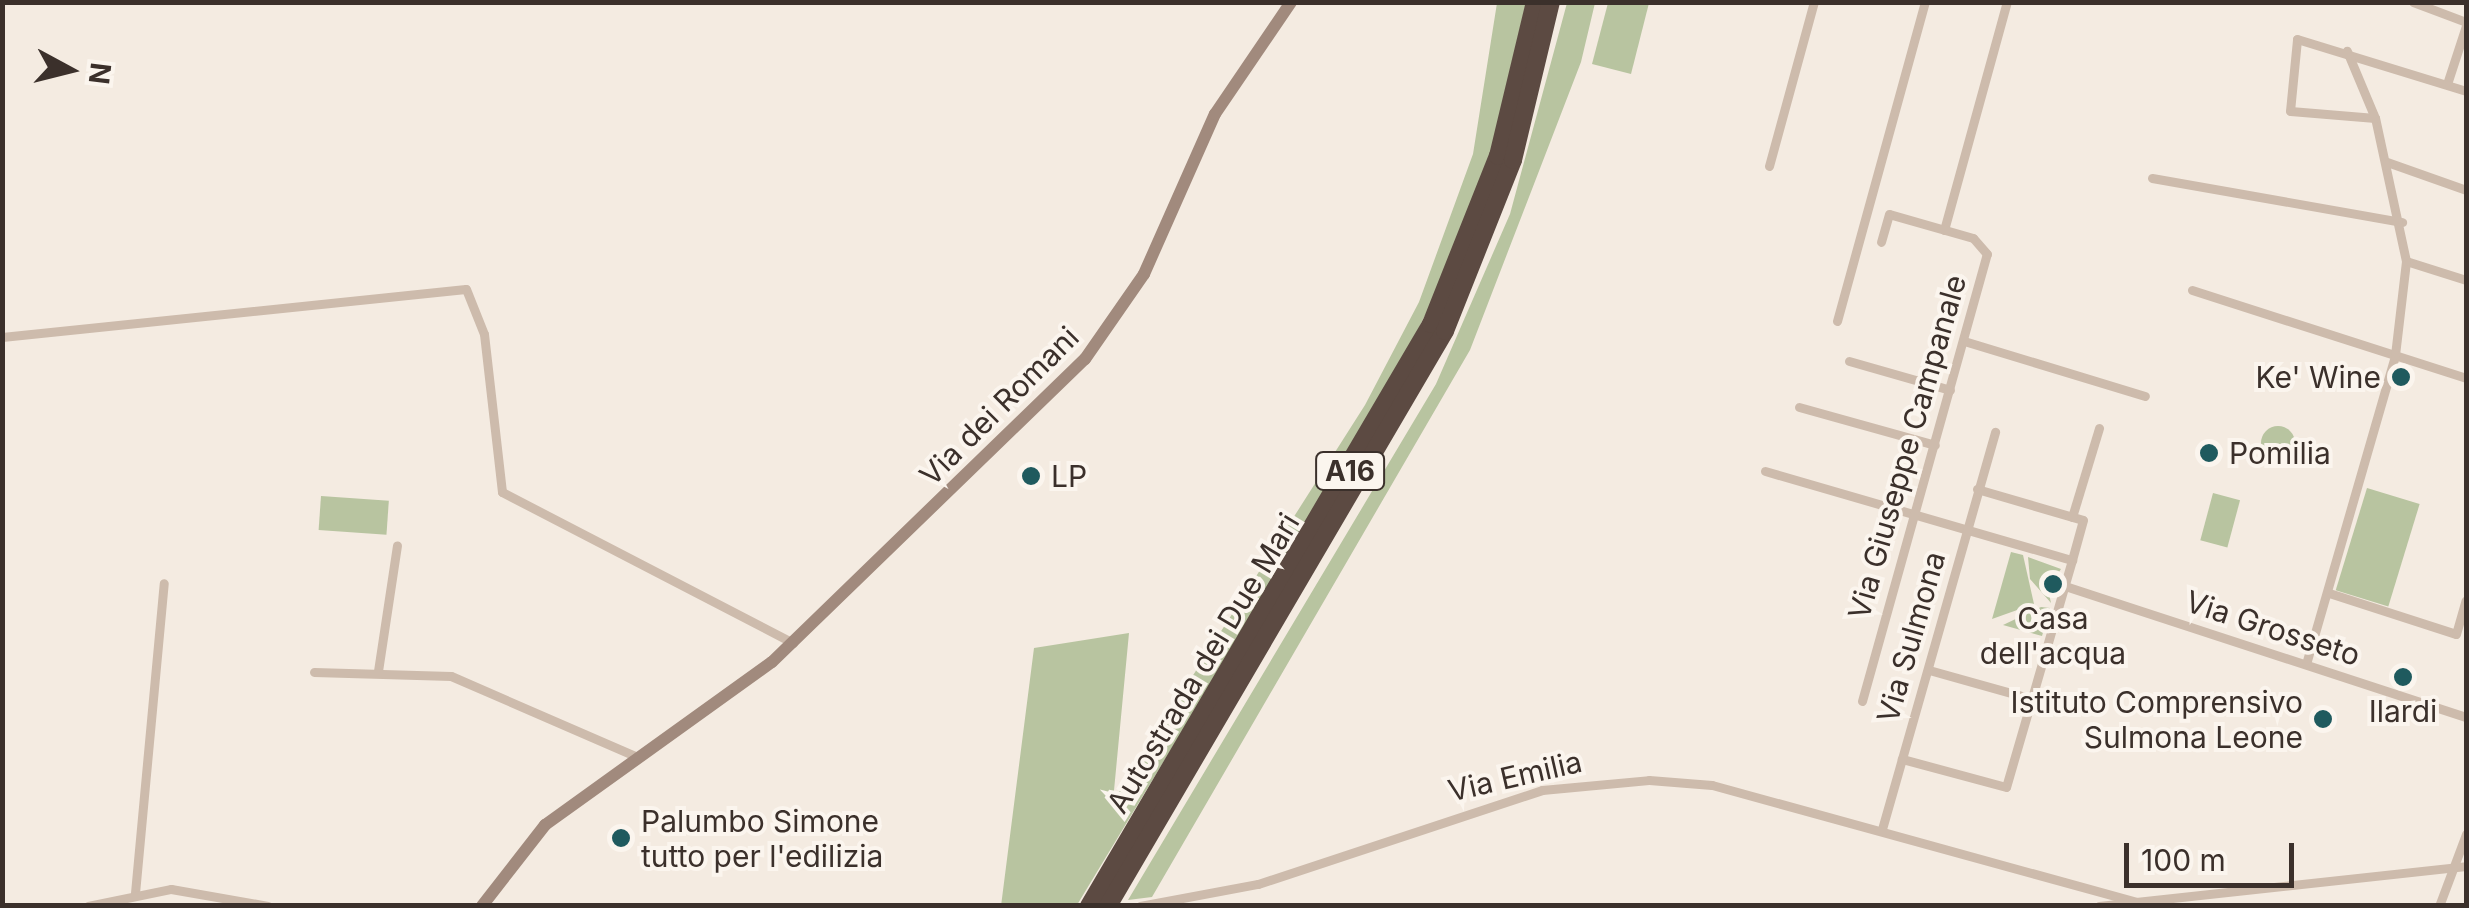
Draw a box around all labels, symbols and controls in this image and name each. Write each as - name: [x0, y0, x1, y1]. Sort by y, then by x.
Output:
- north arrow: [20, 20, 120, 120]
- text: N: [82, 61, 118, 86]
- street label: Via Giuseppe Campanale: [1841, 271, 1973, 623]
- street label: Via dei Romani: [912, 319, 1086, 493]
- place label: Ke' Wine: [2256, 359, 2381, 395]
- marker: Ke' Wine: [2390, 366, 2412, 388]
- place label: Pomilia: [2229, 435, 2331, 471]
- marker: Pomilia: [2198, 442, 2220, 464]
- road number: A16: [1315, 448, 1385, 494]
- place label: LP: [1051, 458, 1087, 494]
- marker: LP: [1020, 465, 1042, 487]
- street label: Autostrada dei Due Mari: [1099, 507, 1307, 819]
- street label: Via Sulmona: [1869, 547, 1953, 727]
- marker: Casa dell'acqua: [2042, 573, 2064, 595]
- street label: Via Grosseto: [2181, 583, 2365, 673]
- place label: Casa dell'acqua: [1980, 600, 2126, 670]
- marker: Ilardi: [2392, 666, 2414, 688]
- place label: Istituto Comprensivo Sulmona Leone: [2011, 684, 2303, 754]
- place label: Ilardi: [2369, 693, 2437, 729]
- marker: Istituto Comprensivo Sulmona Leone: [2312, 708, 2334, 730]
- street label: Via Emilia: [1445, 743, 1585, 809]
- place label: Palumbo Simone tutto per l'edilizia: [641, 803, 883, 874]
- scale bar: [2129, 823, 2299, 885]
- marker: Palumbo Simone tutto per l'edilizia: [610, 827, 632, 849]
- text: 100 m: [2141, 842, 2226, 878]

